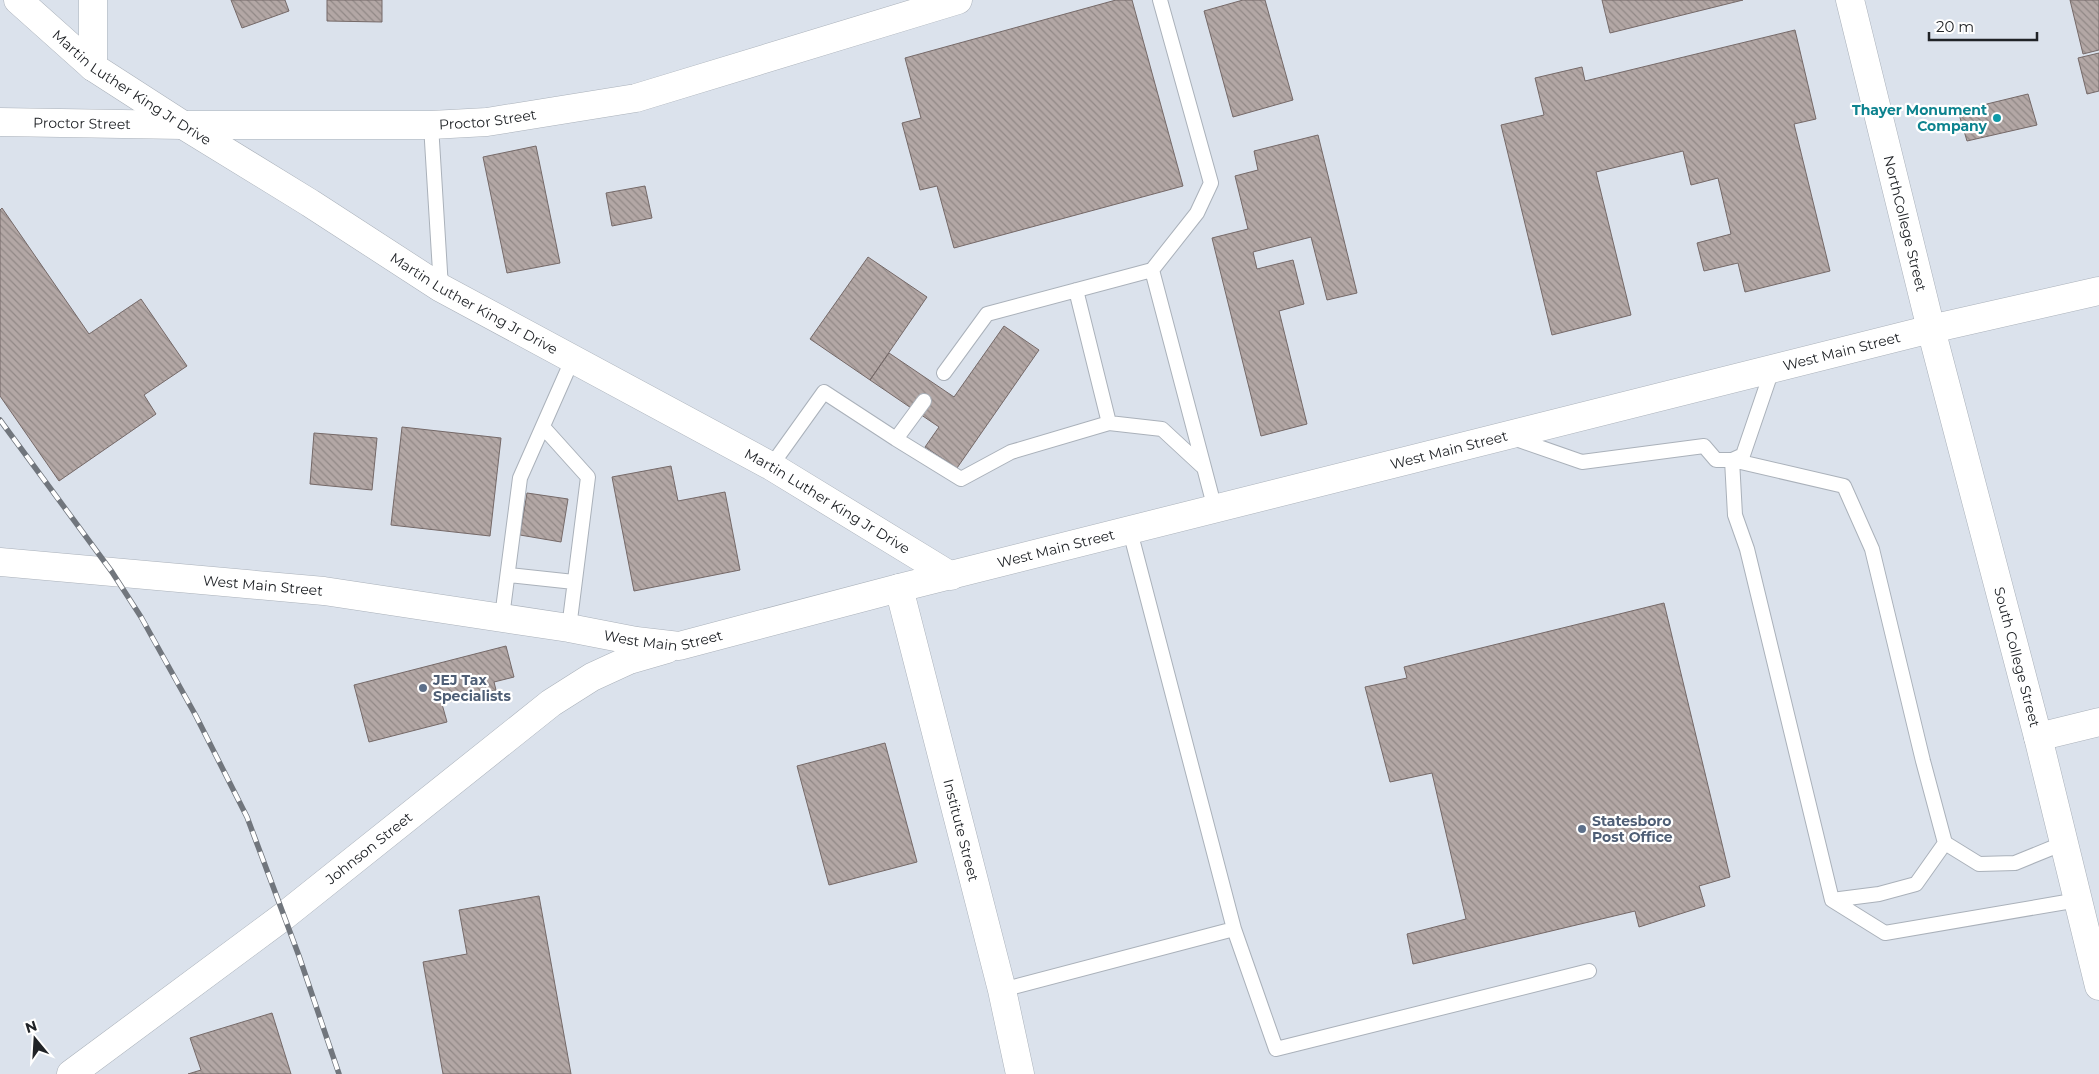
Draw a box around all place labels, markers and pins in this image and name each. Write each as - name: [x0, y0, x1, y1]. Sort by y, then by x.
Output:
- place label: Thayer Monument Company: [1852, 101, 1988, 135]
- marker: Thayer Monument Company: [1991, 112, 2003, 124]
- place label: JEJ Tax Specialists: [432, 671, 511, 705]
- marker: JEJ Tax Specialists: [417, 682, 429, 694]
- place label: Statesboro Post Office: [1592, 812, 1673, 846]
- marker: Statesboro Post Office: [1576, 823, 1588, 835]

